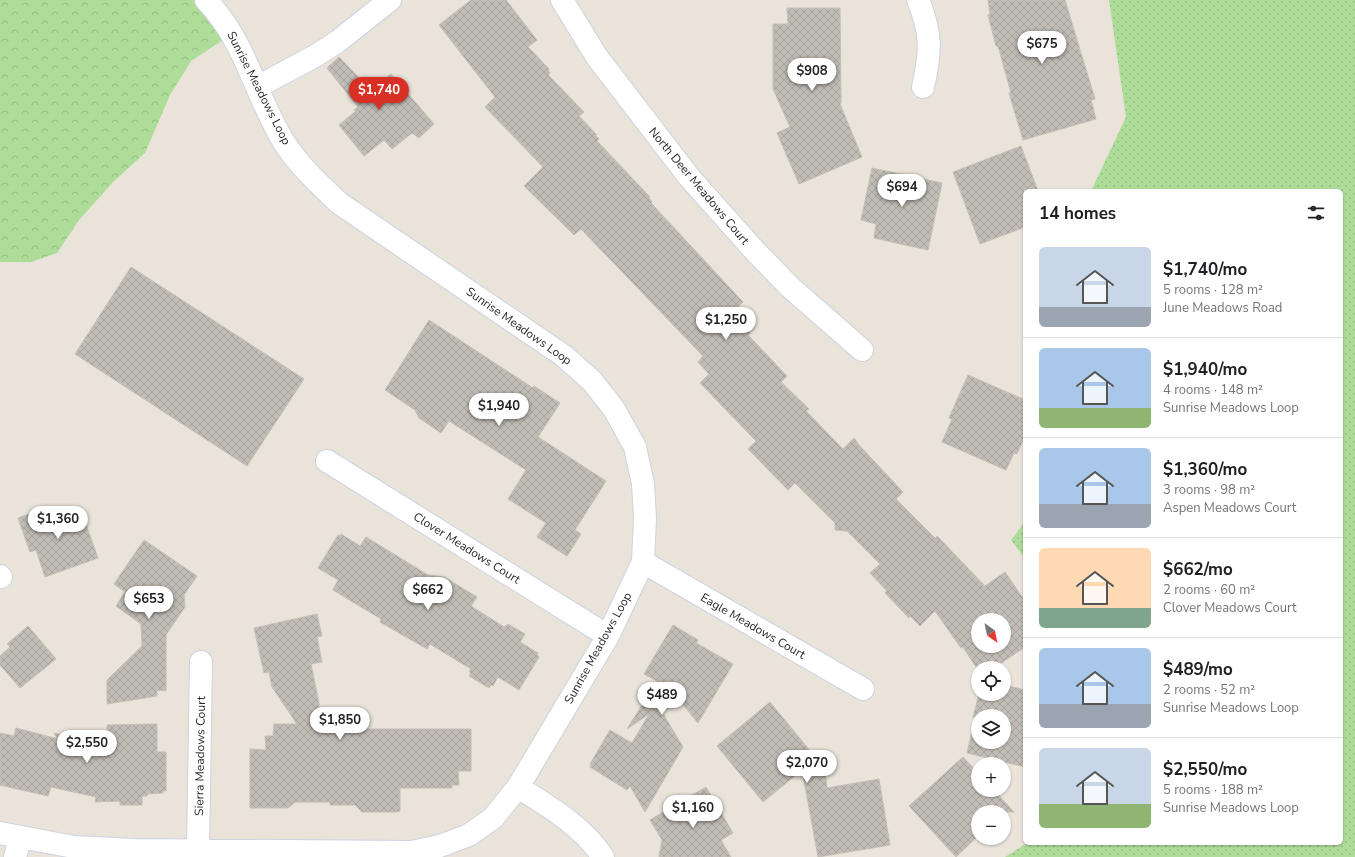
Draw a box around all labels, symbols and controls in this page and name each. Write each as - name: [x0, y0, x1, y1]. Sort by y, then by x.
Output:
- street label: Sunrise Meadows Loop: [223, 28, 295, 148]
- pin: $675: [1018, 31, 1066, 65]
- text: $675: [1026, 35, 1058, 53]
- pin: $908: [788, 58, 836, 92]
- text: $908: [796, 62, 828, 80]
- pin: $1,740: [346, 77, 412, 111]
- text: $1,740: [358, 81, 400, 99]
- street label: North Deer Meadows Court: [645, 124, 753, 249]
- pin: $694: [878, 174, 926, 208]
- text: $694: [886, 178, 918, 196]
- text: 14 homes: [1039, 202, 1116, 225]
- icon: filters: [1305, 202, 1327, 224]
- text: $1,740/mo: [1163, 258, 1247, 281]
- icon: home: [1071, 263, 1119, 311]
- text: 5 rooms · 128 m²: [1163, 281, 1263, 299]
- street label: Sunrise Meadows Loop: [463, 283, 575, 369]
- text: June Meadows Road: [1163, 299, 1282, 317]
- pin: $1,250: [693, 307, 759, 341]
- text: $1,250: [705, 311, 747, 329]
- text: $1,940/mo: [1163, 358, 1247, 381]
- icon: home: [1071, 364, 1119, 412]
- text: 4 rooms · 148 m²: [1163, 381, 1263, 399]
- pin: $1,940: [466, 393, 532, 427]
- text: $1,940: [478, 397, 520, 415]
- text: Sunrise Meadows Loop: [1163, 399, 1299, 417]
- text: $1,360/mo: [1163, 458, 1247, 481]
- icon: home: [1071, 464, 1119, 512]
- text: 3 rooms · 98 m²: [1163, 481, 1255, 499]
- text: Aspen Meadows Court: [1163, 499, 1296, 517]
- pin: $1,360: [25, 506, 91, 540]
- street label: Clover Meadows Court: [410, 509, 524, 588]
- text: $1,360: [37, 510, 79, 528]
- text: $662/mo: [1163, 558, 1233, 581]
- icon: home: [1071, 564, 1119, 612]
- pin: $662: [404, 577, 452, 611]
- text: $662: [412, 581, 444, 599]
- text: 2 rooms · 60 m²: [1163, 581, 1255, 599]
- pin: $653: [125, 586, 173, 620]
- street label: Sunrise Meadows Loop: [561, 589, 635, 707]
- street label: Eagle Meadows Court: [698, 589, 809, 663]
- text: $653: [133, 590, 165, 608]
- text: Clover Meadows Court: [1163, 599, 1297, 617]
- north arrow: [971, 613, 1011, 653]
- map controls: [971, 613, 1011, 845]
- text: $489/mo: [1163, 658, 1233, 681]
- button: locate: [971, 661, 1011, 701]
- icon: home: [1071, 664, 1119, 712]
- text: 2 rooms · 52 m²: [1163, 681, 1255, 699]
- pin: $489: [638, 682, 686, 716]
- text: $489: [646, 686, 678, 704]
- street label: Sierra Meadows Court: [191, 695, 209, 816]
- text: Sunrise Meadows Loop: [1163, 699, 1299, 717]
- pin: $1,850: [307, 707, 373, 741]
- button: layers: [971, 709, 1011, 749]
- text: $1,850: [319, 711, 361, 729]
- pin: $2,550: [54, 730, 120, 764]
- text: $2,550: [66, 734, 108, 752]
- pin: $2,070: [774, 750, 840, 784]
- text: $2,070: [786, 754, 828, 772]
- button: +: [971, 757, 1011, 797]
- text: $2,550/mo: [1163, 758, 1247, 781]
- icon: home: [1071, 764, 1119, 812]
- text: 5 rooms · 188 m²: [1163, 781, 1263, 799]
- pin: $1,160: [660, 795, 726, 829]
- text: $1,160: [672, 799, 714, 817]
- text: Sunrise Meadows Loop: [1163, 799, 1299, 817]
- button: −: [971, 805, 1011, 845]

